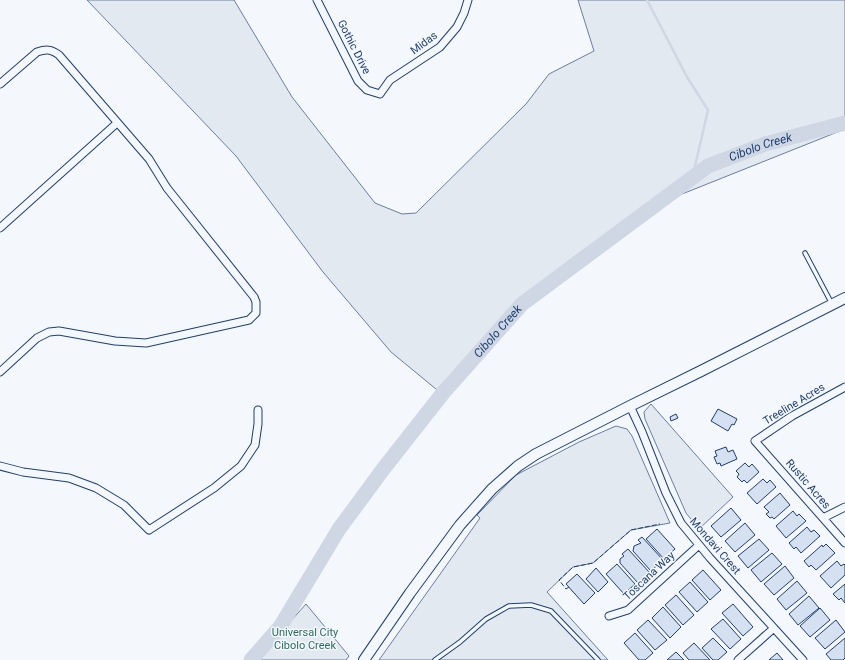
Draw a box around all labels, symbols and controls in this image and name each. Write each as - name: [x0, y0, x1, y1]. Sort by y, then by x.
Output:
- street label: Gothic Drive: [335, 18, 373, 77]
- street label: Midas: [408, 29, 440, 57]
- water label: Cibolo Creek: [727, 130, 795, 164]
- water label: Cibolo Creek: [471, 301, 526, 361]
- street label: Treeline Acres: [761, 380, 827, 427]
- street label: Rustic Acres: [783, 457, 833, 512]
- street label: Mondavi Crest: [687, 515, 743, 577]
- street label: Toscana Way: [621, 548, 678, 603]
- park label: Universal City Cibolo Creek: [272, 626, 339, 652]

